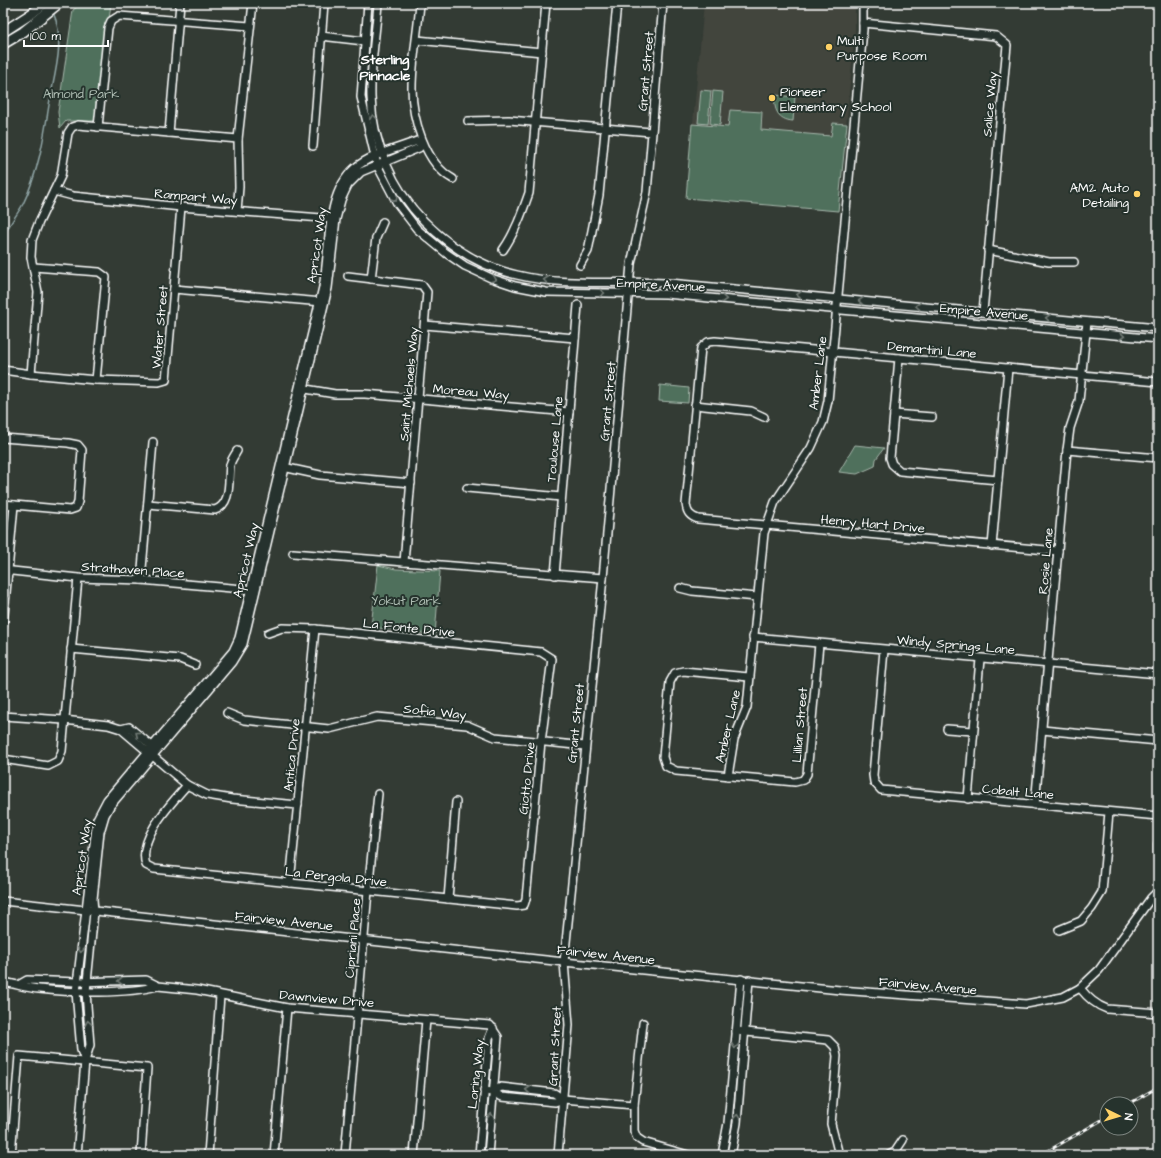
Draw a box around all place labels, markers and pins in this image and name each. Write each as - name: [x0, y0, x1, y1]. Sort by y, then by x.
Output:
- place label: Multi Purpose Room: [837, 32, 927, 65]
- marker: Multi Purpose Room: [824, 42, 834, 52]
- place label: Pioneer Elementary School: [780, 83, 892, 117]
- marker: Pioneer Elementary School: [767, 93, 777, 103]
- place label: AM2 Auto Detailing: [1070, 179, 1130, 213]
- marker: AM2 Auto Detailing: [1132, 189, 1142, 199]

